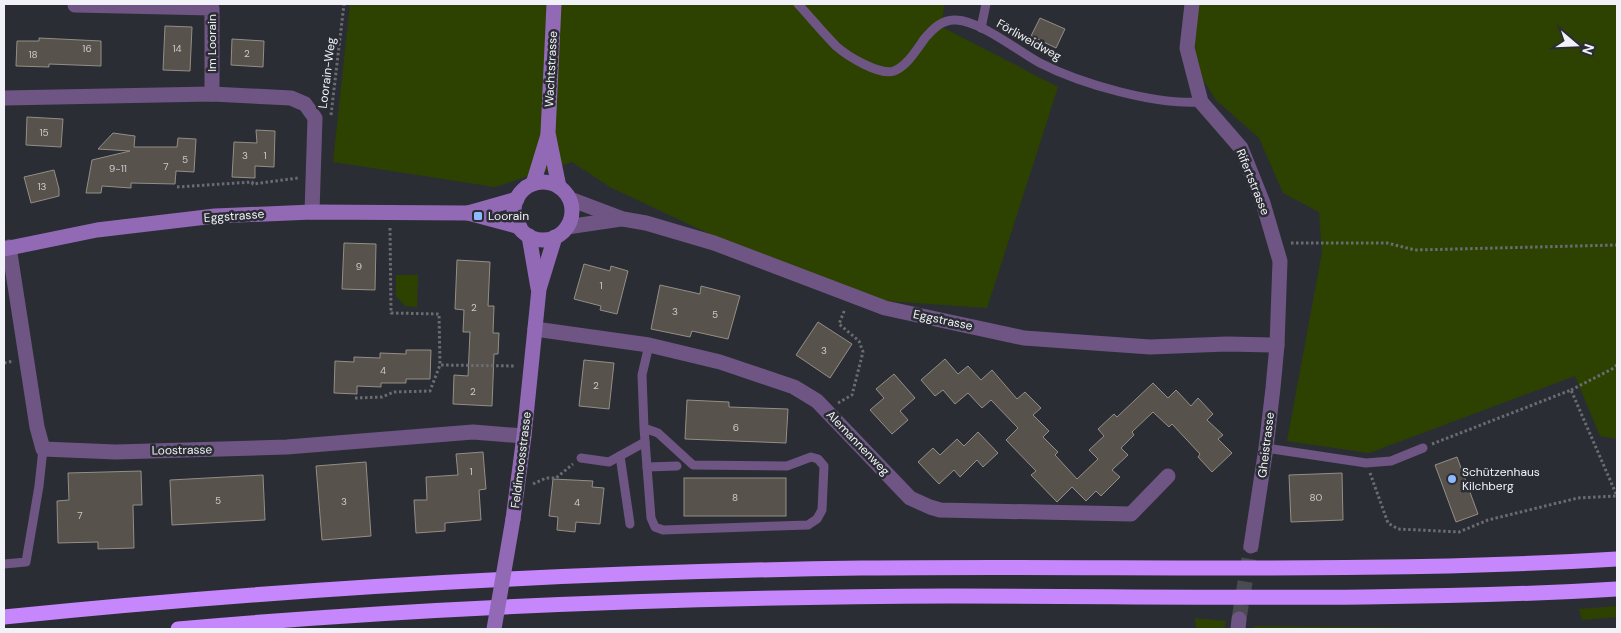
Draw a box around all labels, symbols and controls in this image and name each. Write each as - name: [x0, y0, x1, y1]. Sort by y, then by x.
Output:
- street label: Im Loorain: [204, 14, 220, 72]
- street label: Förliweidweg: [994, 16, 1065, 65]
- north arrow: [1551, 20, 1601, 70]
- street label: Wachtstrasse: [541, 30, 561, 108]
- street label: Loorain-Weg: [315, 36, 339, 109]
- text: N: [1578, 41, 1598, 57]
- house number: 16: [82, 42, 92, 55]
- house number: 14: [172, 42, 182, 55]
- house number: 2: [244, 47, 250, 60]
- house number: 18: [28, 48, 38, 61]
- house number: 15: [39, 126, 49, 139]
- street label: Rifertstrasse: [1232, 147, 1274, 218]
- house number: 3: [242, 149, 248, 162]
- house number: 1: [263, 149, 267, 162]
- house number: 5: [182, 153, 188, 166]
- house number: 7: [163, 160, 169, 173]
- house number: 9-11: [109, 162, 127, 175]
- house number: 13: [37, 180, 47, 193]
- street label: Eggstrasse: [203, 206, 265, 226]
- place label: Loorain: [488, 208, 529, 224]
- marker: Loorain: [472, 210, 484, 222]
- house number: 9: [356, 260, 362, 273]
- house number: 1: [599, 279, 603, 292]
- house number: 2: [471, 301, 477, 314]
- house number: 3: [672, 305, 678, 318]
- street label: Eggstrasse: [912, 306, 974, 334]
- house number: 5: [712, 308, 718, 321]
- house number: 3: [821, 344, 827, 357]
- house number: 4: [380, 364, 386, 377]
- house number: 2: [593, 379, 599, 392]
- house number: 2: [470, 385, 476, 398]
- street label: Alemannenweg: [823, 407, 893, 479]
- street label: Feldimoosstrasse: [507, 411, 535, 509]
- street label: Gheistrasse: [1254, 411, 1278, 479]
- house number: 6: [733, 421, 739, 434]
- street label: Loostrasse: [152, 441, 213, 459]
- place label: Schützenhaus Kilchberg: [1462, 464, 1540, 494]
- house number: 1: [469, 465, 473, 478]
- marker: Schützenhaus Kilchberg: [1446, 473, 1458, 485]
- house number: 8: [732, 491, 738, 504]
- house number: 80: [1310, 491, 1323, 504]
- house number: 5: [215, 494, 221, 507]
- house number: 3: [341, 495, 347, 508]
- house number: 4: [574, 496, 580, 509]
- house number: 7: [77, 509, 83, 522]

